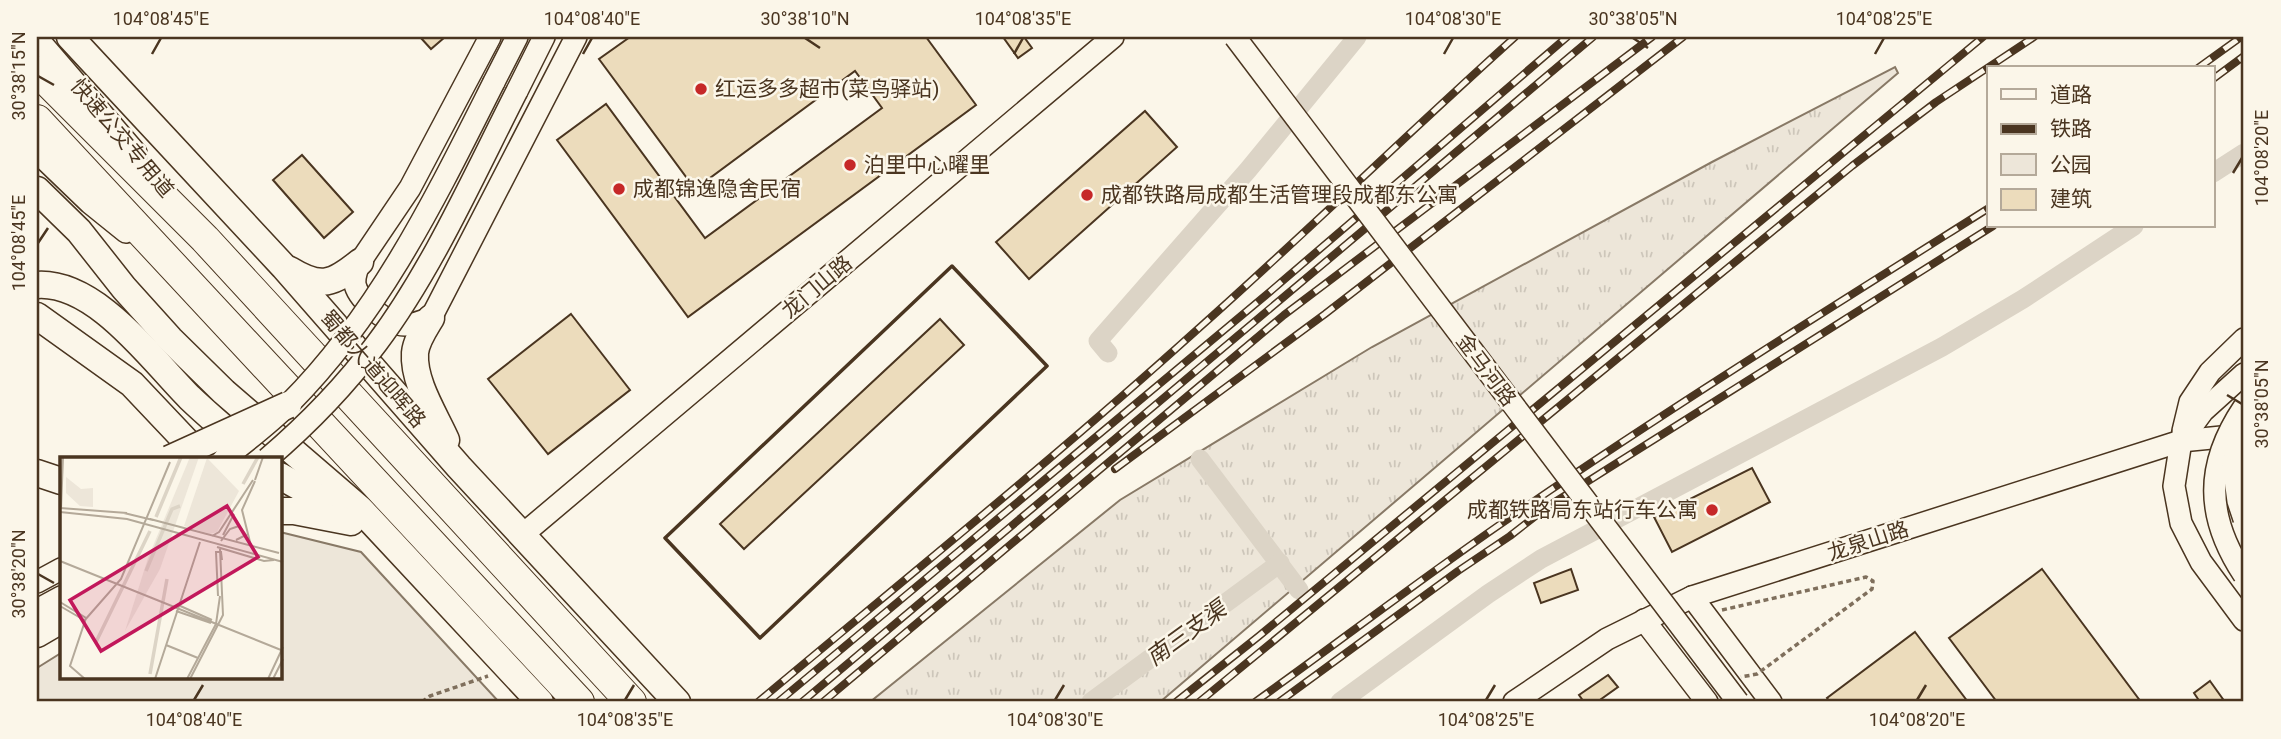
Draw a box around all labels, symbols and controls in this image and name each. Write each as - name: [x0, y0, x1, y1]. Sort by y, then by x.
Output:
- text: 104°08'45"E: [113, 8, 209, 29]
- text: 104°08'40"E: [544, 8, 640, 29]
- text: 30°38'10"N: [760, 8, 850, 29]
- text: 104°08'35"E: [975, 8, 1071, 29]
- text: 104°08'30"E: [1405, 8, 1501, 29]
- text: 30°38'05"N: [1588, 8, 1678, 29]
- text: 104°08'25"E: [1836, 8, 1932, 29]
- text: 30°38'15"N: [8, 31, 29, 121]
- legend: [1987, 66, 2214, 228]
- street label: 快速公交专用道: [66, 74, 178, 202]
- place label: 红运多多超市(菜鸟驿站): [715, 77, 940, 101]
- marker: 红运多多超市(菜鸟驿站): [693, 81, 709, 97]
- text: 道路: [2050, 83, 2092, 107]
- text: 104°08'20"E: [2251, 110, 2272, 206]
- text: 铁路: [2050, 117, 2092, 141]
- place label: 泊里中心曜里: [864, 153, 990, 177]
- text: 公园: [2050, 153, 2092, 177]
- marker: 泊里中心曜里: [842, 157, 858, 173]
- place label: 成都锦逸隐舍民宿: [633, 177, 801, 201]
- marker: 成都锦逸隐舍民宿: [611, 181, 627, 197]
- place label: 成都铁路局成都生活管理段成都东公寓: [1101, 183, 1458, 207]
- marker: 成都铁路局成都生活管理段成都东公寓: [1079, 187, 1095, 203]
- text: 建筑: [2050, 187, 2092, 211]
- text: 104°08'45"E: [8, 195, 29, 291]
- street label: 龙门山路: [777, 251, 857, 323]
- street label: 蜀都大道迎晖路: [316, 306, 430, 432]
- street label: 金马河路: [1451, 329, 1521, 411]
- text: 30°38'05"N: [2251, 359, 2272, 449]
- inset map: [60, 457, 282, 680]
- place label: 成都铁路局东站行车公寓: [1467, 498, 1698, 522]
- marker: 成都铁路局东站行车公寓: [1704, 502, 1720, 518]
- street label: 龙泉山路: [1824, 517, 1912, 565]
- text: 30°38'20"N: [8, 529, 29, 619]
- water label: 南三支渠: [1141, 594, 1234, 671]
- text: 104°08'40"E: [146, 709, 242, 730]
- text: 104°08'35"E: [577, 709, 673, 730]
- text: 104°08'30"E: [1007, 709, 1103, 730]
- text: 104°08'25"E: [1438, 709, 1534, 730]
- text: 104°08'20"E: [1869, 709, 1965, 730]

